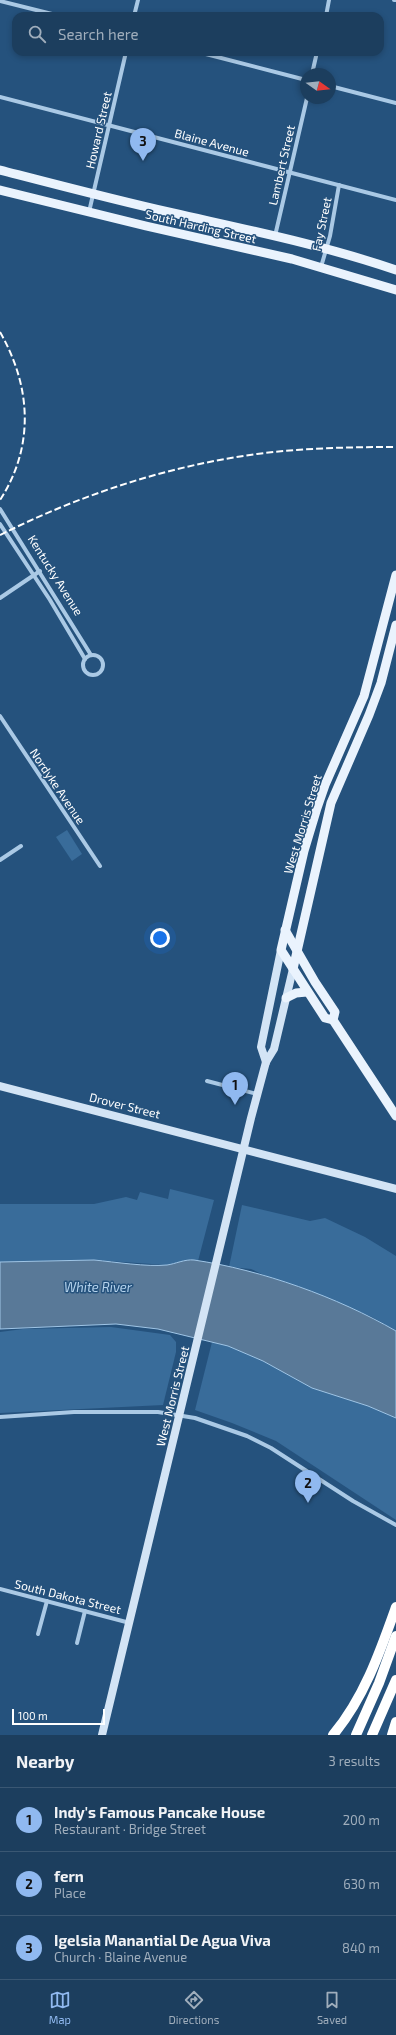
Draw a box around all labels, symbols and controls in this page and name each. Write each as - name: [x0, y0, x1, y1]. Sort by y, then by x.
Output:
- search box: [12, 12, 384, 56]
- icon: search: [26, 23, 48, 45]
- text: Search here: [58, 25, 139, 43]
- north arrow: [300, 68, 336, 104]
- street label: Howard Street: [82, 90, 114, 170]
- street label: Lambert Street: [265, 123, 297, 207]
- street label: Blaine Avenue: [173, 125, 251, 159]
- pin: 3: [130, 128, 156, 161]
- street label: Fay Street: [308, 195, 334, 252]
- street label: South Harding Street: [144, 206, 258, 246]
- street label: Kentucky Avenue: [26, 532, 86, 618]
- street label: Nordyke Avenue: [28, 746, 88, 826]
- street label: West Morris Street: [280, 772, 324, 875]
- your location: [150, 928, 170, 948]
- pin: 1: [222, 1072, 248, 1105]
- street label: Drover Street: [88, 1089, 162, 1121]
- water label: White River: [64, 1279, 133, 1295]
- street label: West Morris Street: [153, 1344, 191, 1448]
- pin: 2: [295, 1470, 321, 1503]
- street label: South Dakota Street: [13, 1576, 123, 1616]
- scale bar: [12, 1707, 105, 1726]
- text: 100 m: [18, 1709, 48, 1722]
- text: Nearby: [16, 1751, 74, 1771]
- text: 3 results: [329, 1753, 380, 1769]
- text: Indy's Famous Pancake House: [54, 1803, 265, 1821]
- text: 1: [26, 1812, 32, 1828]
- text: 200 m: [343, 1812, 380, 1828]
- text: Restaurant · Bridge Street: [54, 1821, 206, 1837]
- text: fern: [54, 1867, 84, 1885]
- text: 2: [25, 1876, 33, 1892]
- text: 630 m: [343, 1876, 380, 1892]
- text: Place: [54, 1885, 86, 1901]
- text: Igelsia Manantial De Agua Viva: [54, 1931, 271, 1949]
- text: 3: [25, 1940, 33, 1956]
- text: 840 m: [342, 1940, 380, 1956]
- text: Church · Blaine Avenue: [54, 1949, 187, 1965]
- tab: Map: [49, 1989, 71, 2026]
- tab: Directions: [169, 1989, 219, 2026]
- tab: Saved: [317, 1989, 347, 2026]

